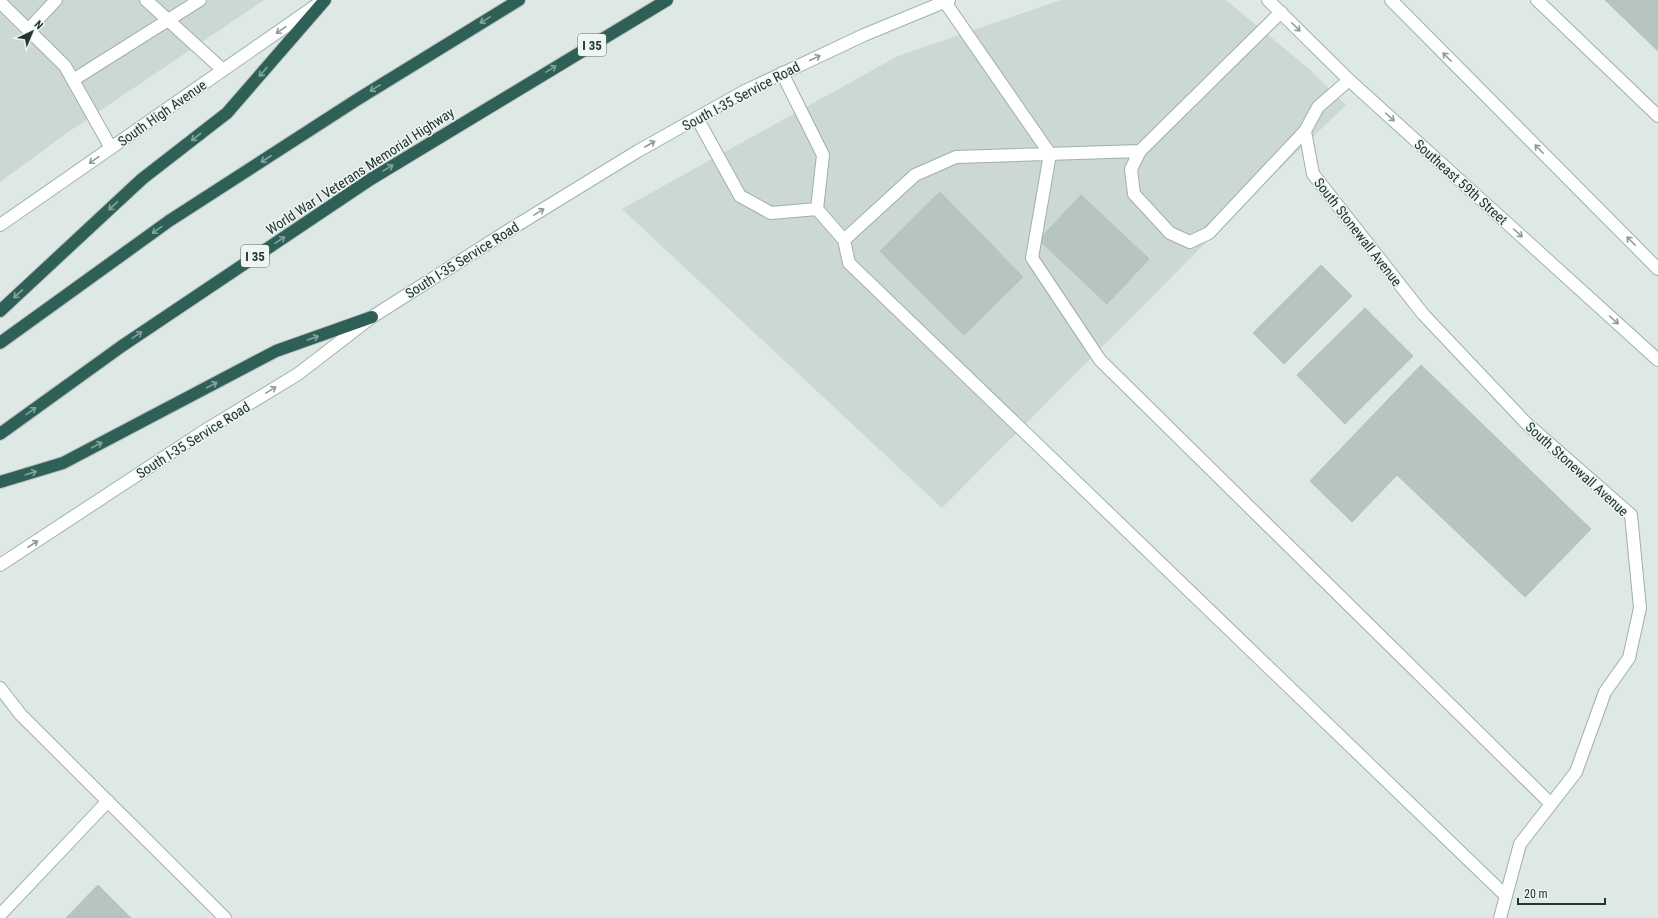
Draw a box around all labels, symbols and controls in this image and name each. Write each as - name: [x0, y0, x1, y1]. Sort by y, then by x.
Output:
- north arrow: [12, 12, 52, 52]
- one-way arrow: [479, 16, 491, 24]
- text: N: [32, 18, 46, 32]
- one-way arrow: [1291, 23, 1301, 32]
- one-way arrow: [276, 26, 287, 34]
- road number: I 35: [578, 34, 606, 56]
- one-way arrow: [1442, 52, 1452, 62]
- one-way arrow: [809, 54, 821, 61]
- street label: South I-35 Service Road: [679, 58, 803, 134]
- one-way arrow: [545, 65, 557, 73]
- one-way arrow: [258, 66, 267, 77]
- street label: South High Avenue: [115, 76, 210, 149]
- one-way arrow: [369, 85, 381, 93]
- street label: World War I Veterans Memorial Highway: [263, 104, 457, 238]
- one-way arrow: [1385, 113, 1395, 122]
- one-way arrow: [191, 132, 202, 141]
- street label: Southeast 59th Street: [1411, 136, 1511, 228]
- one-way arrow: [644, 140, 656, 148]
- one-way arrow: [1534, 144, 1544, 154]
- one-way arrow: [260, 154, 271, 163]
- one-way arrow: [88, 156, 99, 164]
- one-way arrow: [382, 164, 394, 172]
- street label: South Stonewall Avenue: [1311, 175, 1405, 289]
- one-way arrow: [108, 201, 118, 210]
- one-way arrow: [533, 207, 545, 215]
- street label: South I-35 Service Road: [402, 219, 522, 301]
- one-way arrow: [152, 226, 163, 234]
- one-way arrow: [1512, 228, 1522, 237]
- one-way arrow: [274, 236, 285, 244]
- one-way arrow: [1626, 236, 1635, 246]
- road number: I 35: [241, 245, 269, 267]
- one-way arrow: [13, 289, 23, 299]
- one-way arrow: [1609, 315, 1619, 325]
- one-way arrow: [131, 331, 143, 339]
- one-way arrow: [306, 334, 319, 341]
- one-way arrow: [206, 380, 218, 388]
- one-way arrow: [266, 386, 277, 395]
- street label: South I-35 Service Road: [133, 399, 253, 481]
- one-way arrow: [26, 407, 37, 416]
- street label: South Stonewall Avenue: [1522, 419, 1632, 520]
- one-way arrow: [91, 441, 103, 448]
- one-way arrow: [25, 469, 38, 476]
- one-way arrow: [27, 540, 38, 548]
- scale bar: [1518, 880, 1605, 906]
- text: 20 m: [1524, 887, 1548, 901]

